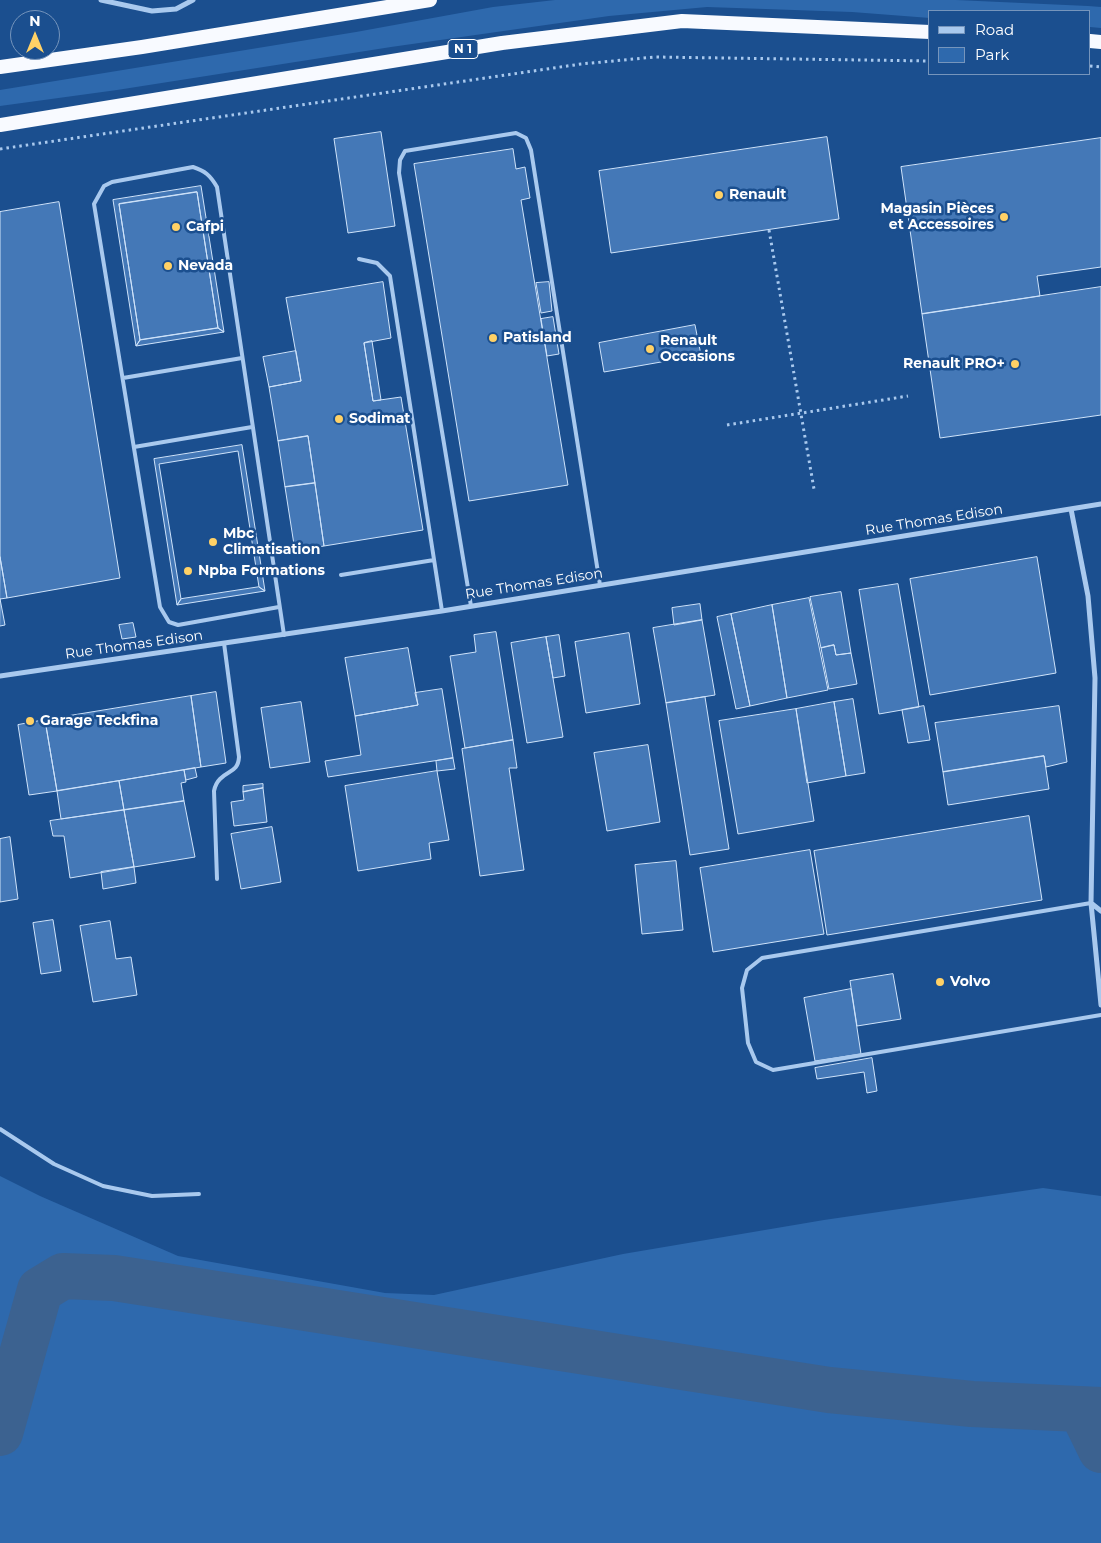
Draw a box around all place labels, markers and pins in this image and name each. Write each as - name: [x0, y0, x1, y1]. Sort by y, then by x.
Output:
- place label: Renault: [729, 187, 786, 203]
- marker: Renault: [713, 189, 725, 201]
- place label: Magasin Pièces et Accessoires: [880, 201, 994, 233]
- marker: Magasin Pièces et Accessoires: [998, 211, 1010, 223]
- place label: Cafpi: [186, 219, 224, 235]
- marker: Cafpi: [170, 221, 182, 233]
- place label: Nevada: [178, 258, 233, 274]
- marker: Nevada: [162, 260, 174, 272]
- place label: Patisland: [503, 330, 572, 346]
- marker: Patisland: [487, 332, 499, 344]
- place label: Renault Occasions: [660, 333, 735, 366]
- marker: Renault Occasions: [644, 343, 656, 355]
- place label: Renault PRO+: [903, 356, 1005, 372]
- marker: Renault PRO+: [1009, 358, 1021, 370]
- place label: Sodimat: [349, 411, 410, 427]
- marker: Sodimat: [333, 413, 345, 425]
- place label: Mbc Climatisation: [223, 526, 320, 558]
- marker: Mbc Climatisation: [207, 536, 219, 548]
- place label: Npba Formations: [198, 563, 325, 579]
- marker: Npba Formations: [182, 565, 194, 577]
- place label: Garage Teckfina: [40, 713, 158, 729]
- marker: Garage Teckfina: [24, 715, 36, 727]
- place label: Volvo: [950, 974, 990, 990]
- marker: Volvo: [934, 976, 946, 988]

